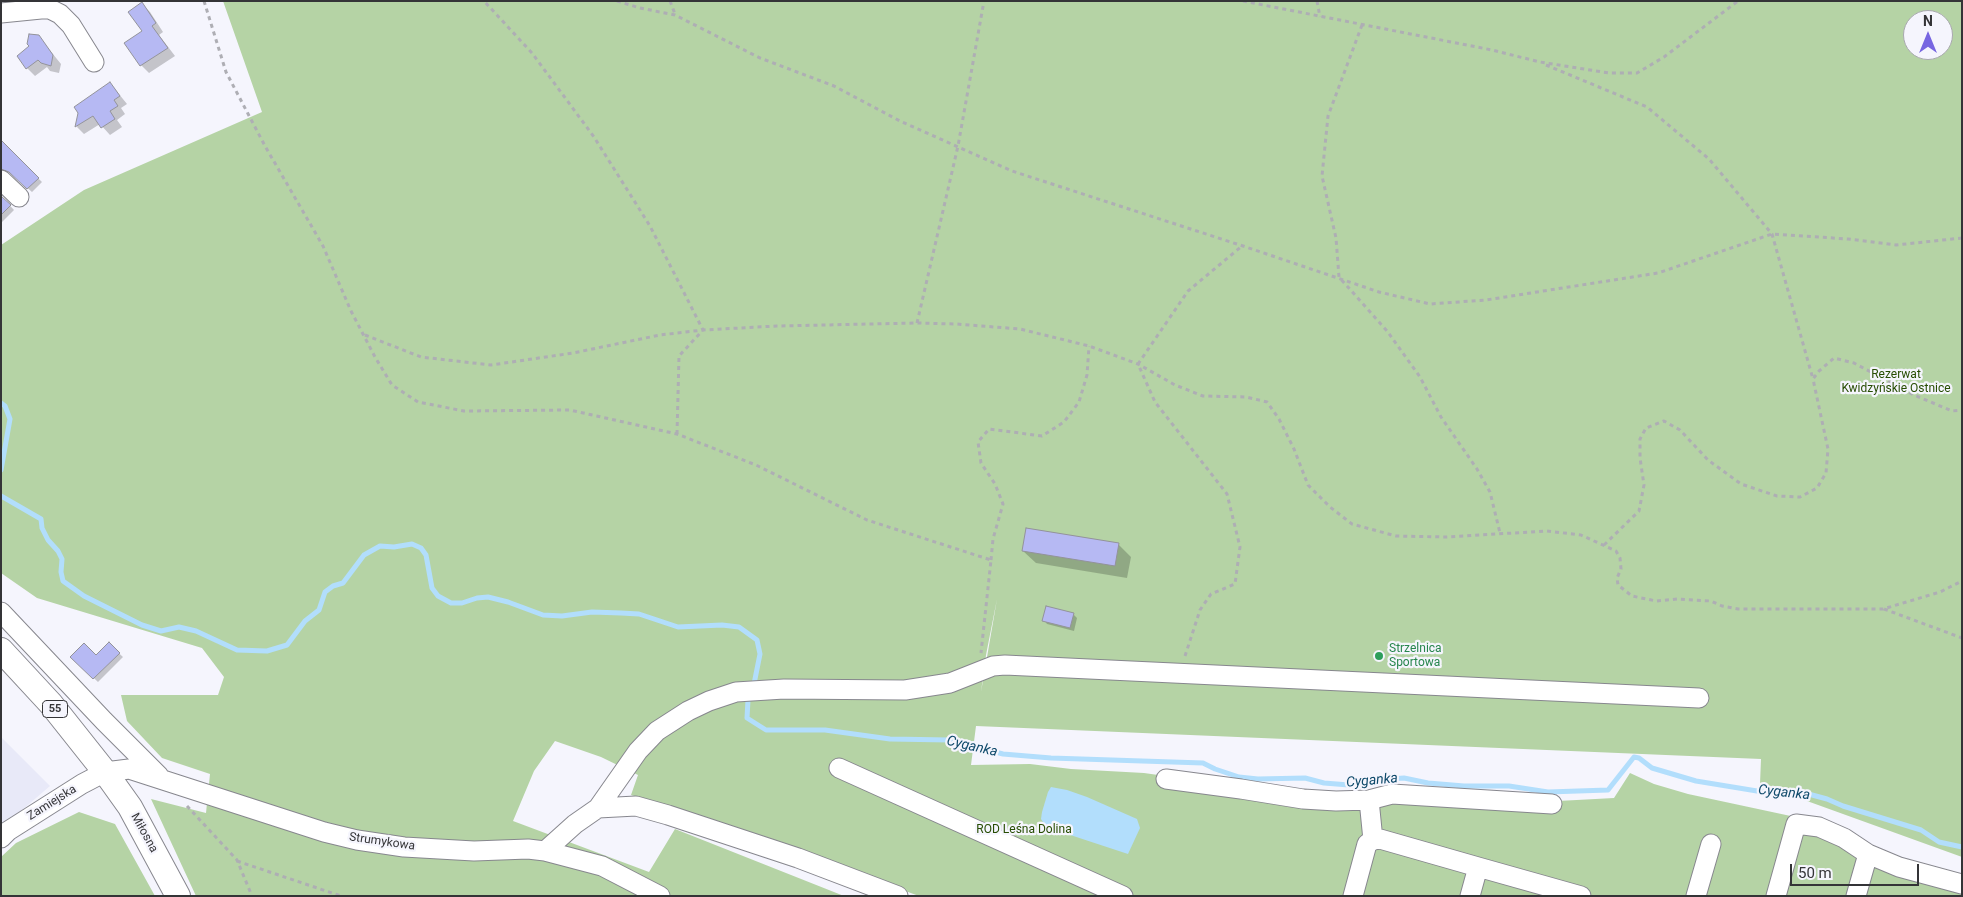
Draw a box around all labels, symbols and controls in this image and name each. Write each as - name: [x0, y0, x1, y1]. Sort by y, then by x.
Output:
- north arrow: [1903, 10, 1953, 60]
- text: N: [1923, 13, 1933, 29]
- park label: Rezerwat Kwidzyńskie Ostnice: [1841, 368, 1951, 396]
- place label: Strzelnica Sportowa: [1389, 642, 1442, 670]
- marker: Strzelnica Sportowa: [1373, 650, 1385, 662]
- road number: 55: [42, 701, 68, 718]
- water label: Cyganka: [945, 733, 999, 761]
- water label: Cyganka: [1345, 770, 1399, 792]
- street label: Zamiejska: [25, 782, 79, 824]
- water label: Cyganka: [1757, 782, 1811, 804]
- street label: Miłosna: [127, 811, 161, 855]
- park label: ROD Leśna Dolina: [976, 823, 1072, 837]
- street label: Strumykowa: [348, 830, 416, 854]
- scale bar: [1793, 854, 1922, 886]
- text: 50 m: [1798, 864, 1832, 882]

